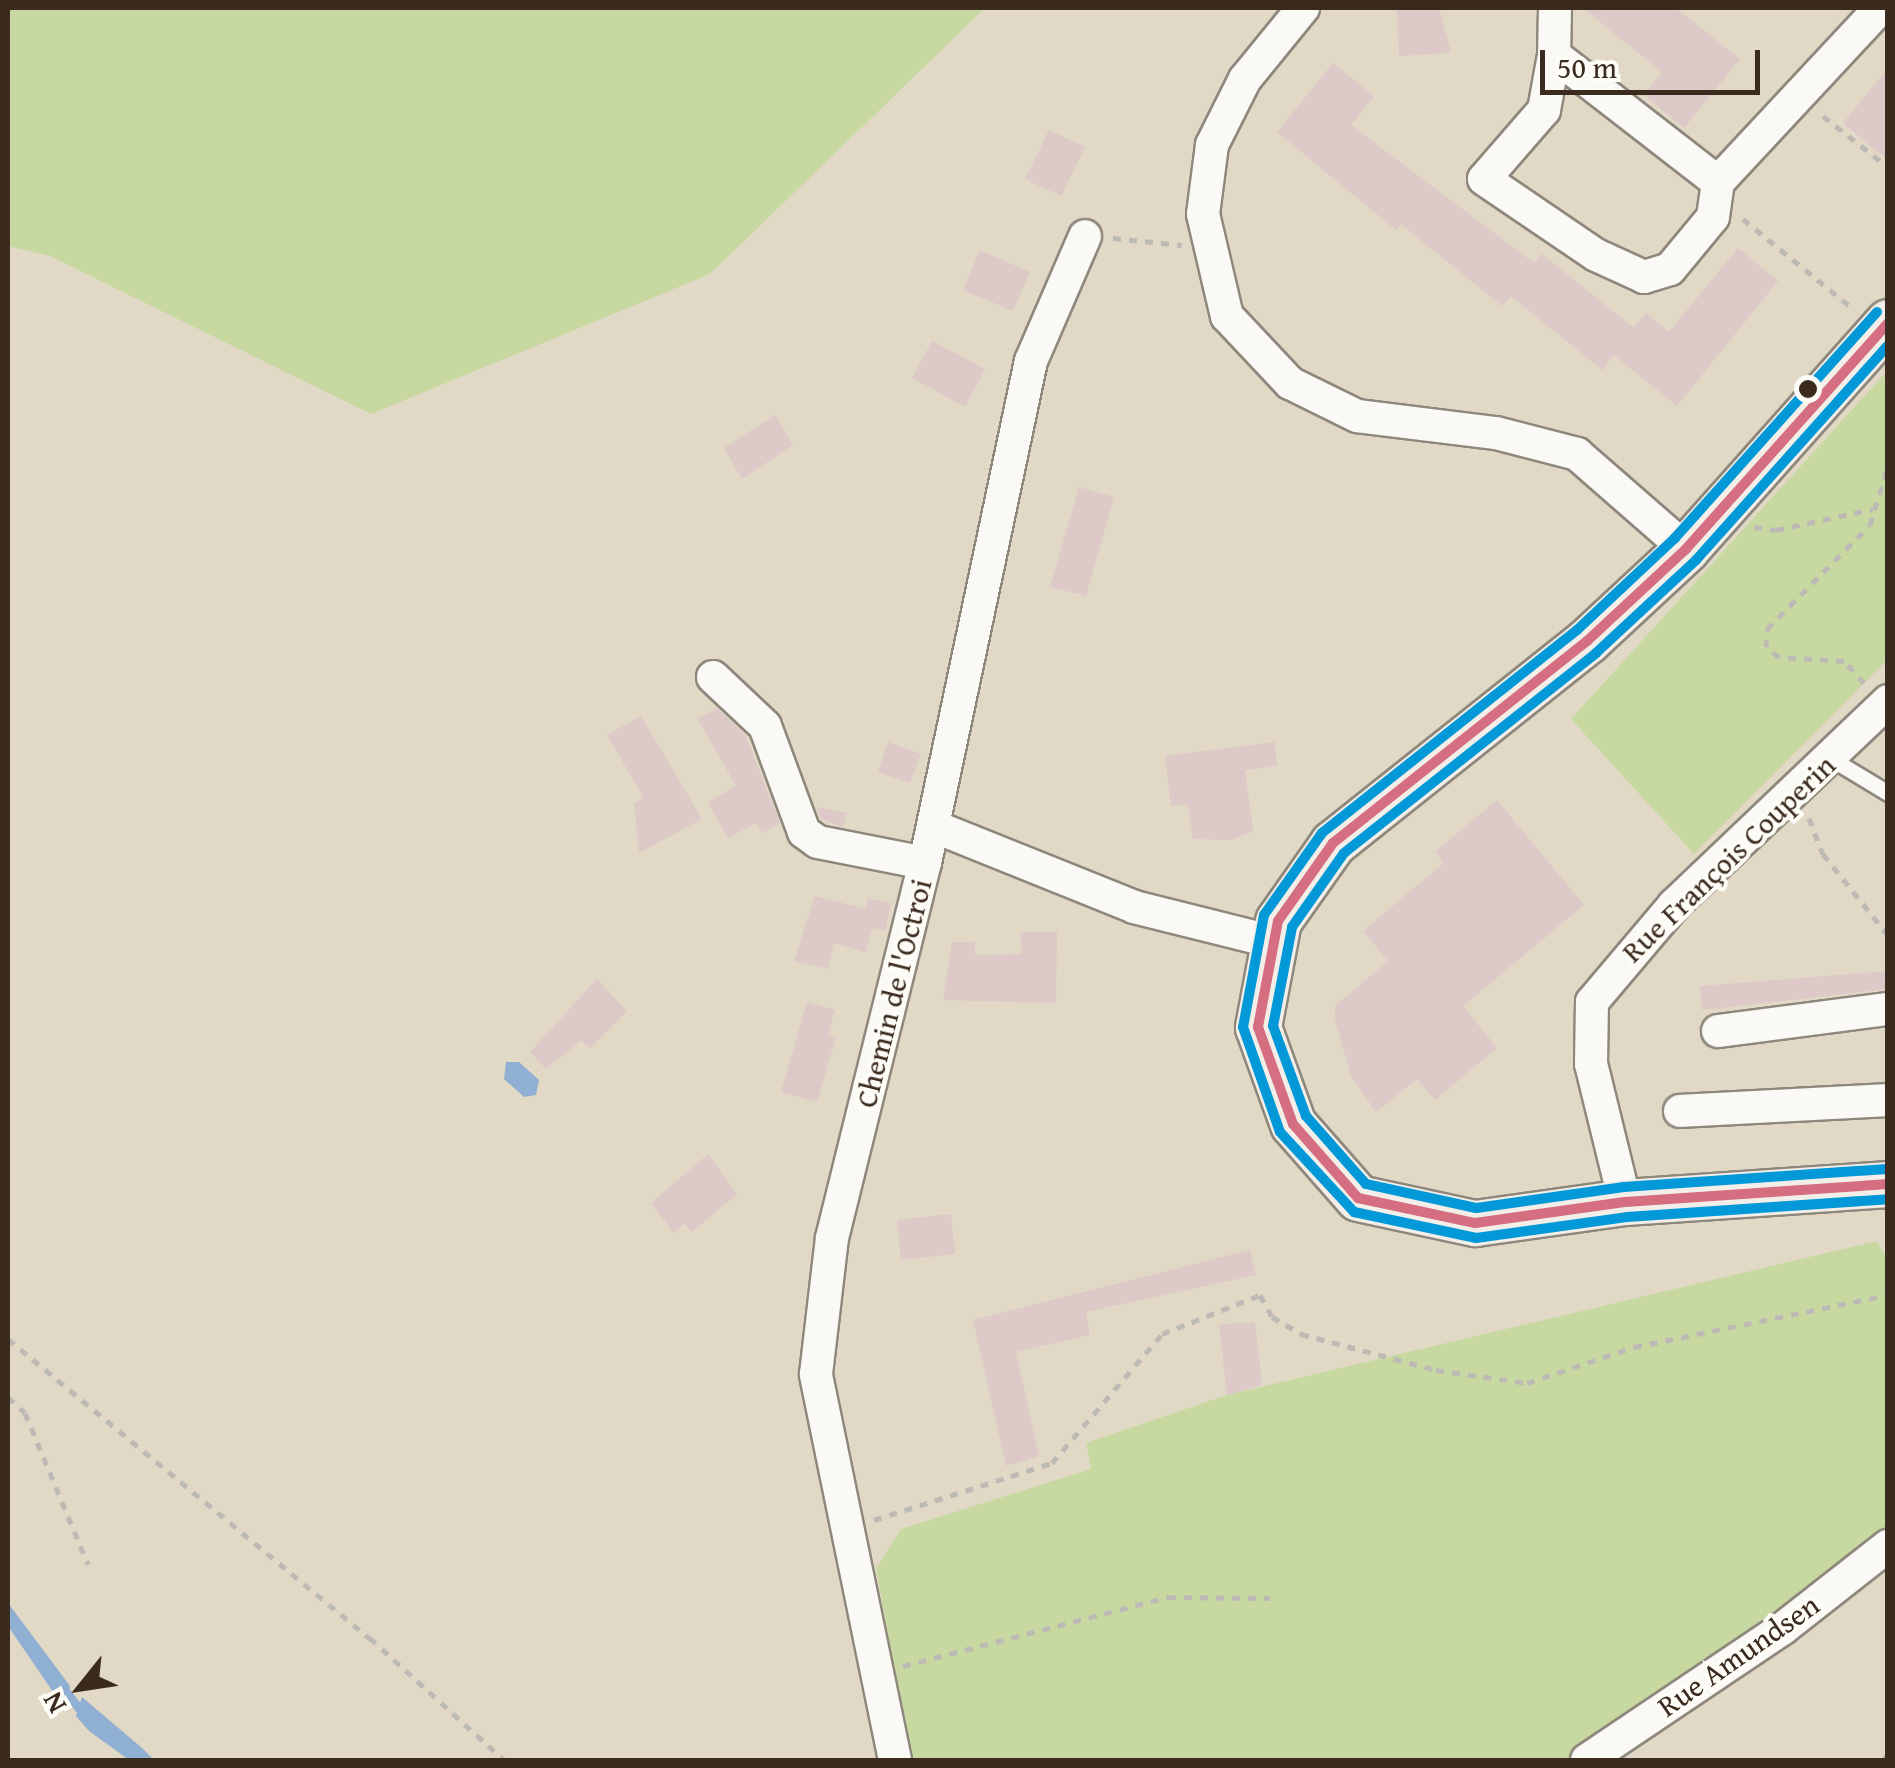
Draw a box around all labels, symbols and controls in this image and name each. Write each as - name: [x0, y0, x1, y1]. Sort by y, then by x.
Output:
- scale bar: [1545, 30, 1765, 92]
- text: 50 m: [1557, 45, 1617, 89]
- unlabelled marker: [1798, 379, 1818, 399]
- street label: Rue François Couperin: [1614, 747, 1842, 969]
- street label: Chemin de l'Octroi: [847, 875, 939, 1111]
- street label: Rue Amundsen: [1650, 1586, 1826, 1724]
- north arrow: [30, 1638, 130, 1738]
- text: N: [31, 1685, 76, 1722]

